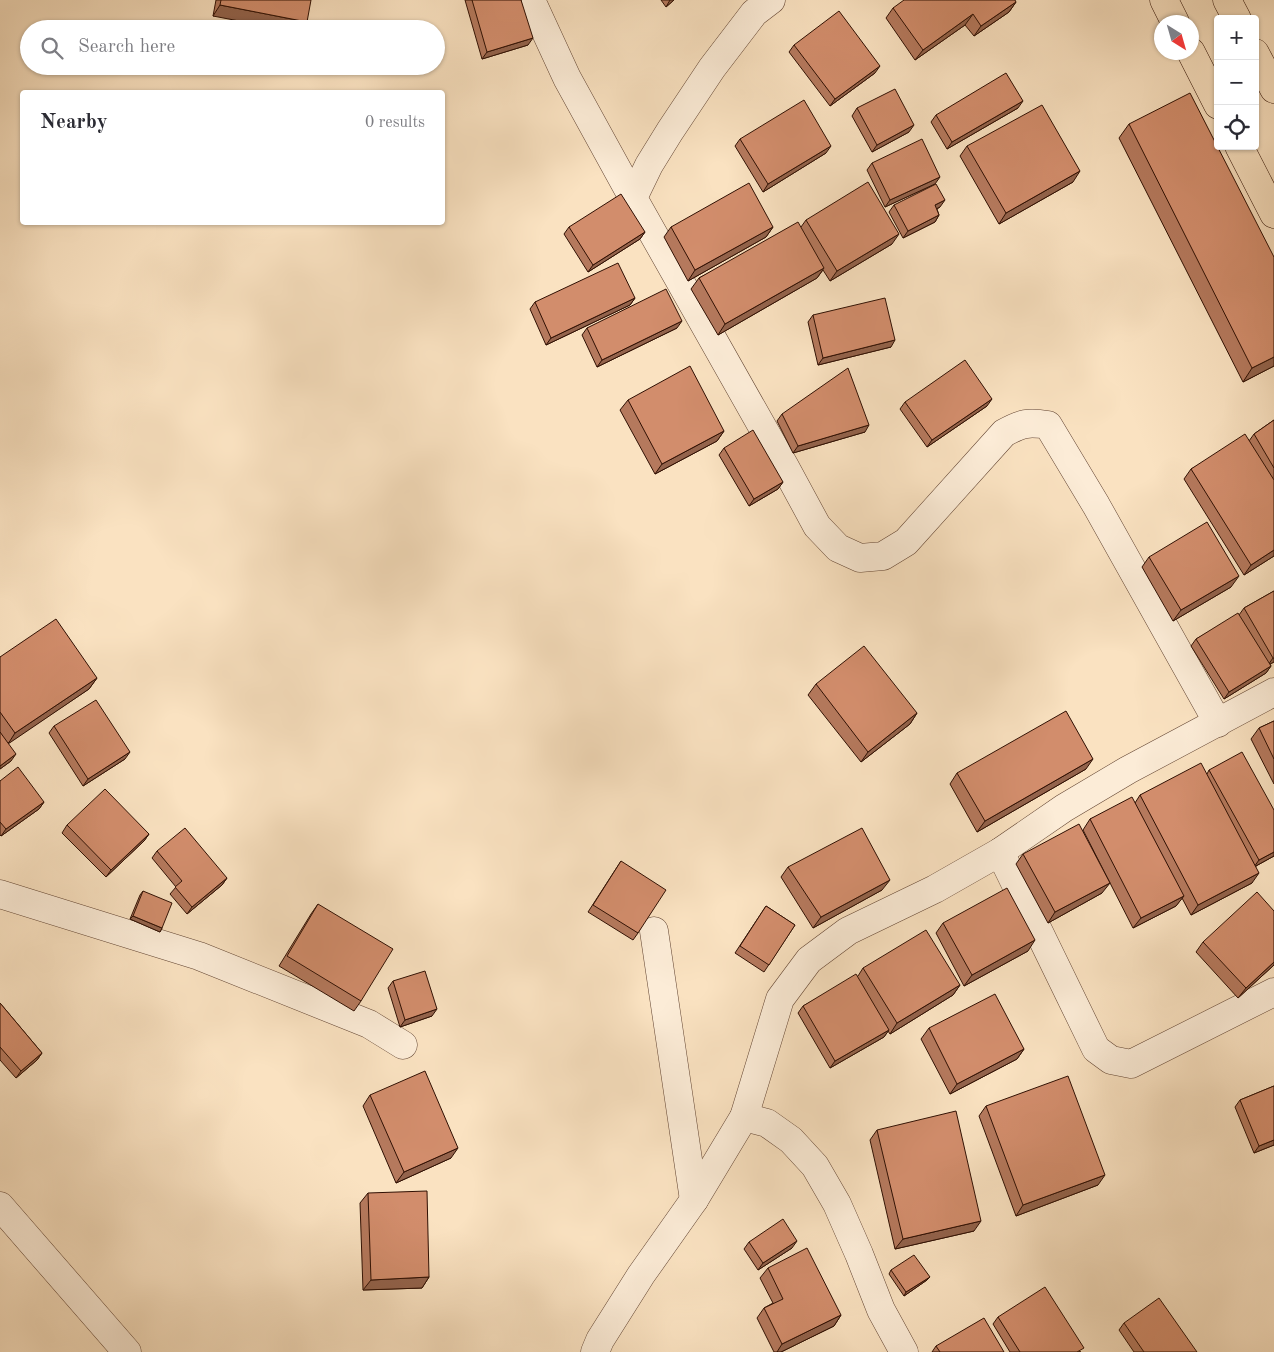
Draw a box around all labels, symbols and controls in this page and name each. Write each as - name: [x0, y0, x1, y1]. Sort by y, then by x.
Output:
- north arrow: [1154, 15, 1199, 60]
- map controls: [1214, 15, 1259, 150]
- button: +: [1214, 15, 1259, 60]
- search box: [20, 20, 445, 75]
- icon: search: [38, 34, 66, 62]
- text: Search here: [78, 38, 175, 57]
- button: −: [1214, 60, 1259, 105]
- button: locate: [1214, 105, 1259, 150]
- text: Nearby: [40, 112, 108, 133]
- text: 0 results: [365, 115, 425, 131]

